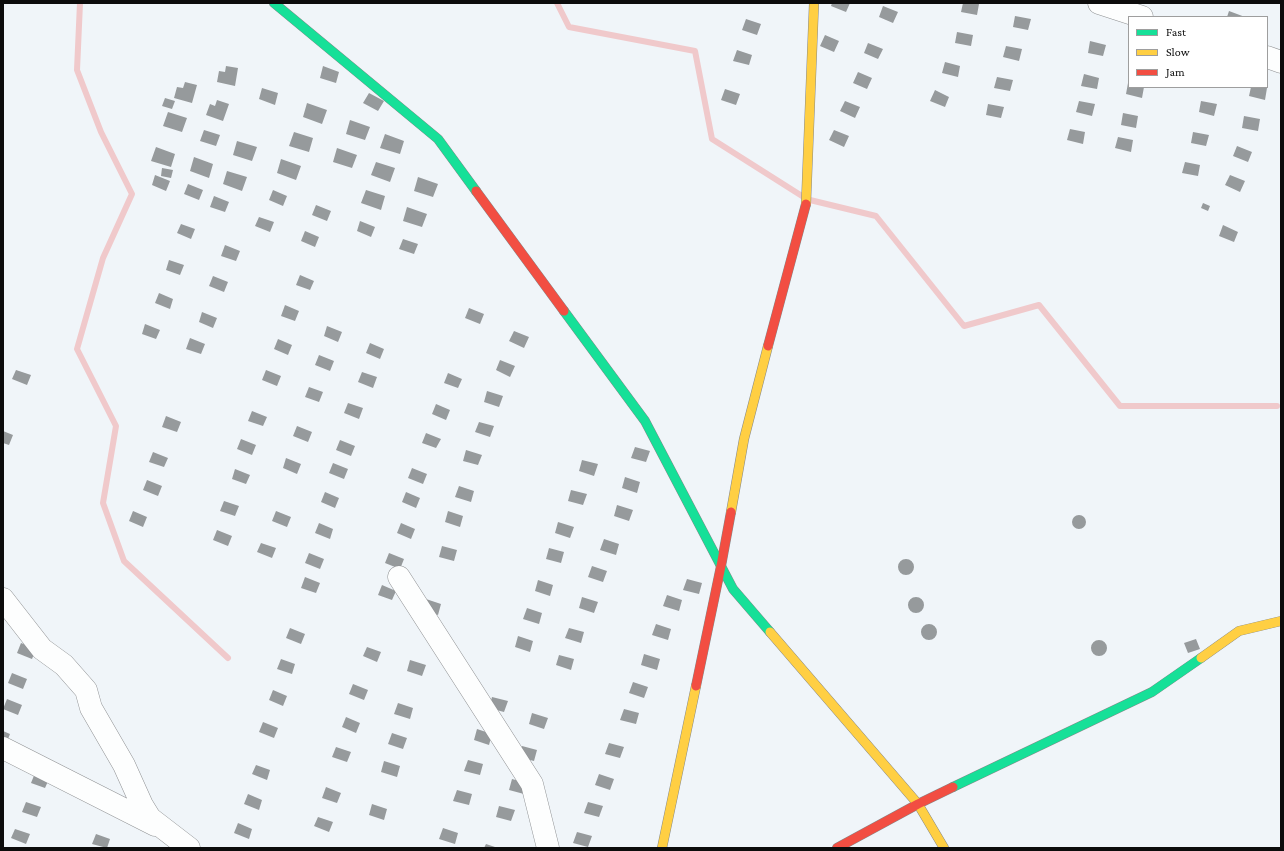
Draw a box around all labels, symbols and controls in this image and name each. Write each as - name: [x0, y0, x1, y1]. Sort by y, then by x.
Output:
- legend: [1128, 16, 1268, 88]
- text: Fast: [1166, 25, 1186, 39]
- text: Slow: [1166, 45, 1190, 59]
- text: Jam: [1166, 65, 1185, 79]

